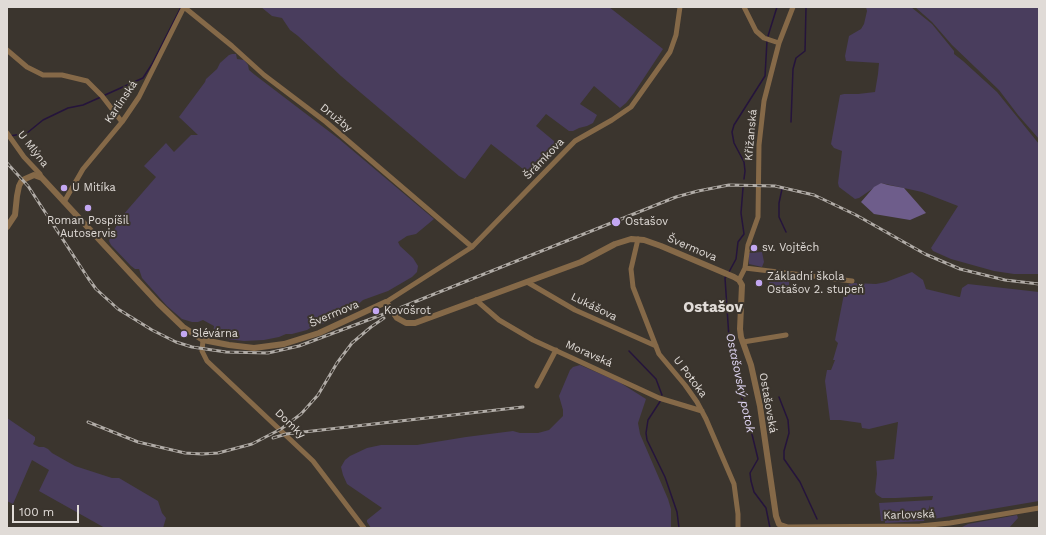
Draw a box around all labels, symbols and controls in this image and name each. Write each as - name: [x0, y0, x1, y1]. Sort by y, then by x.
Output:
- street label: Karlinská: [102, 78, 140, 126]
- street label: Družby: [317, 101, 355, 135]
- street label: Křižanská: [742, 109, 760, 161]
- street label: U Mlýna: [15, 128, 51, 170]
- street label: Šrámkova: [521, 136, 567, 182]
- place label: U Mitíka: [72, 181, 116, 195]
- marker: U Mitíka: [59, 183, 69, 193]
- marker: Roman Pospíšil Autoservis: [83, 203, 93, 213]
- place label: Roman Pospíšil Autoservis: [47, 214, 129, 240]
- place label: Ostašov: [625, 215, 668, 229]
- marker: Ostašov: [610, 216, 622, 228]
- street label: Švermova: [665, 232, 719, 264]
- place label: sv. Vojtěch: [762, 241, 819, 255]
- marker: sv. Vojtěch: [749, 243, 759, 253]
- place label: Základní škola Ostašov 2. stupeň: [767, 270, 864, 296]
- marker: Základní škola Ostašov 2. stupeň: [754, 278, 764, 288]
- street label: Lukášova: [569, 290, 619, 324]
- street label: Švermova: [307, 298, 361, 330]
- district label: Ostašov: [683, 299, 743, 317]
- place label: Kovošrot: [384, 304, 431, 318]
- marker: Kovošrot: [371, 306, 381, 316]
- place label: Slévárna: [192, 327, 238, 341]
- marker: Slévárna: [179, 329, 189, 339]
- water label: Ostašovský potok: [722, 332, 758, 434]
- street label: Moravská: [563, 338, 615, 370]
- street label: U Potoka: [670, 354, 710, 400]
- street label: Ostašovská: [756, 372, 780, 434]
- street label: Domky: [272, 406, 308, 442]
- scale bar: [14, 497, 81, 523]
- text: 100 m: [19, 505, 54, 519]
- street label: Karlovská: [883, 508, 935, 522]

